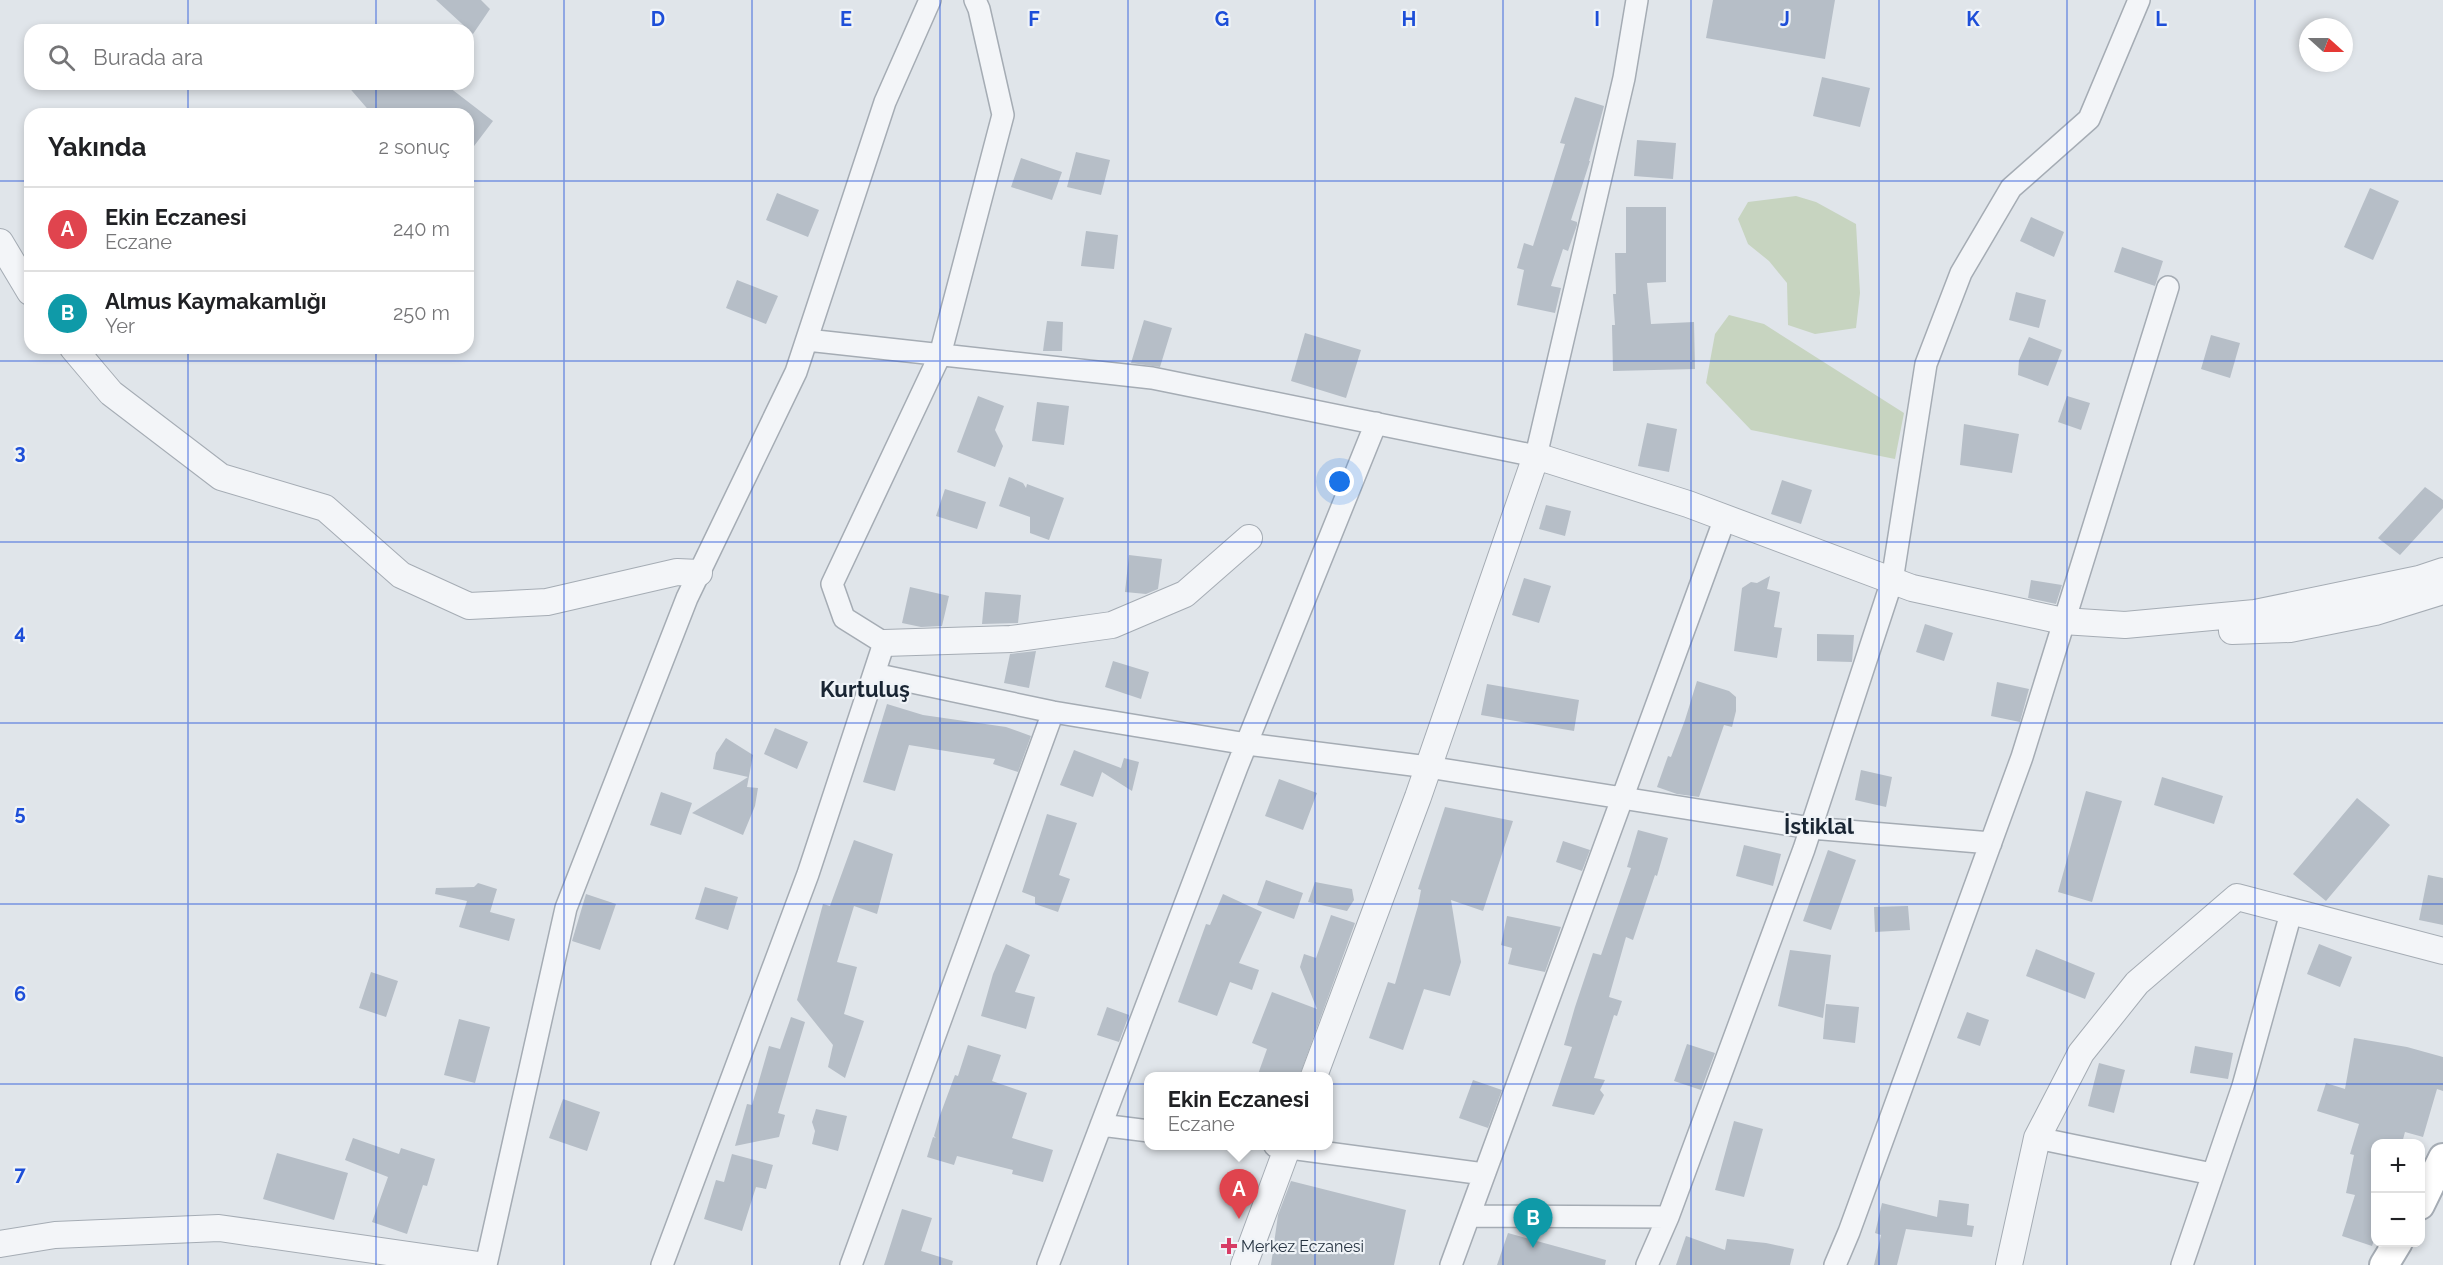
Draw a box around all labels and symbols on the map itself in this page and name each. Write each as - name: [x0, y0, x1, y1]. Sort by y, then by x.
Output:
- text: D: [651, 7, 665, 31]
- text: E: [840, 7, 852, 31]
- text: F: [1028, 7, 1040, 31]
- text: G: [1215, 7, 1229, 31]
- text: H: [1402, 7, 1416, 31]
- text: I: [1594, 7, 1600, 31]
- text: J: [1780, 7, 1790, 31]
- text: K: [1966, 7, 1980, 31]
- text: L: [2155, 7, 2167, 31]
- north arrow: [2299, 18, 2353, 72]
- text: 3: [14, 440, 26, 464]
- your location: [1325, 467, 1354, 496]
- text: 4: [14, 620, 26, 644]
- district label: Kurtuluş: [820, 676, 910, 702]
- text: 5: [14, 801, 26, 825]
- district label: İstiklal: [1784, 813, 1855, 839]
- text: 6: [14, 982, 26, 1006]
- text: 7: [14, 1162, 26, 1186]
- pin: A: [1220, 1170, 1258, 1219]
- pin: B: [1514, 1198, 1552, 1248]
- place label: Merkez Eczanesi: [1241, 1237, 1364, 1256]
- marker: Merkez Eczanesi: [1222, 1239, 1236, 1253]

